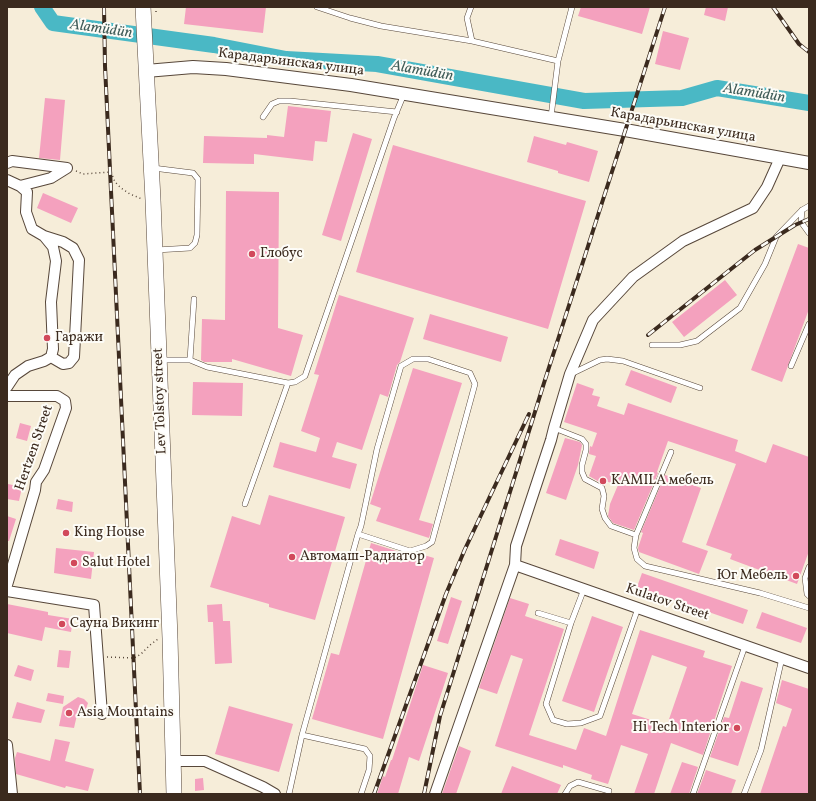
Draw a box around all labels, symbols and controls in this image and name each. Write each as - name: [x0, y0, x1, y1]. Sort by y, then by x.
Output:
- water label: Alamüdün: [69, 17, 133, 43]
- street label: Карадарьинская улица: [217, 46, 365, 80]
- water label: Alamüdün: [390, 58, 454, 86]
- water label: Alamüdün: [722, 80, 786, 108]
- street label: Карадарьинская улица: [609, 105, 757, 147]
- place label: Глобус: [260, 246, 303, 262]
- marker: Глобус: [247, 249, 257, 259]
- place label: Гаражи: [55, 330, 103, 346]
- marker: Гаражи: [42, 333, 52, 343]
- street label: Lev Tolstoy street: [151, 347, 171, 455]
- street label: Hertzen Street: [12, 403, 58, 493]
- place label: KAMILA мебель: [611, 473, 714, 489]
- marker: KAMILA мебель: [598, 476, 608, 486]
- place label: King House: [74, 525, 145, 541]
- marker: King House: [61, 528, 71, 538]
- place label: Автомаш-Радиатор: [300, 549, 425, 565]
- marker: Автомаш-Радиатор: [287, 552, 297, 562]
- place label: Salut Hotel: [82, 555, 150, 571]
- marker: Salut Hotel: [69, 558, 79, 568]
- place label: Юг Мебель: [717, 568, 788, 584]
- marker: Юг Мебель: [791, 571, 801, 581]
- street label: Kulatov Street: [623, 581, 711, 625]
- place label: Сауна Викинг: [70, 616, 159, 632]
- marker: Сауна Викинг: [57, 619, 67, 629]
- place label: Asia Mountains: [77, 705, 174, 721]
- marker: Asia Mountains: [64, 708, 74, 718]
- place label: Hi Tech Interior: [632, 720, 729, 736]
- marker: Hi Tech Interior: [732, 723, 742, 733]

